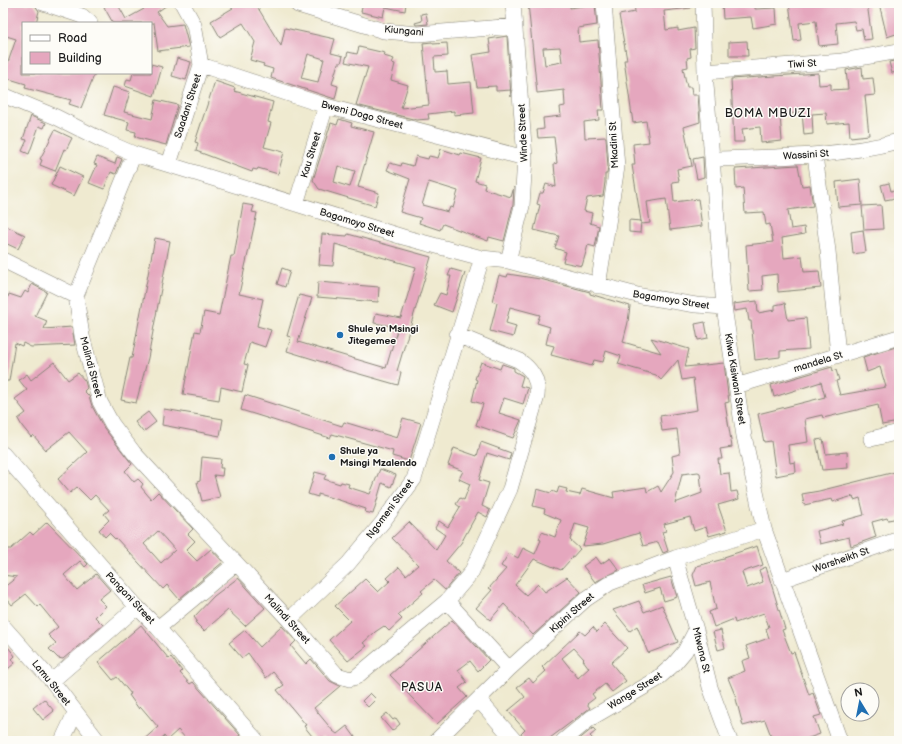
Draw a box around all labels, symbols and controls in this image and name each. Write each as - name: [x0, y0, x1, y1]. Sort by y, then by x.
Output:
- legend: [22, 22, 152, 74]
- street label: Kiungani: [384, 23, 424, 39]
- text: Road: [58, 31, 87, 46]
- text: Building: [58, 51, 102, 66]
- street label: Tiwi St: [787, 57, 817, 71]
- street label: Saadani Street: [172, 72, 204, 140]
- street label: Bweni Dogo Street: [320, 98, 404, 132]
- street label: Winde Street: [515, 104, 531, 162]
- district label: BOMA MBUZI: [725, 106, 811, 121]
- street label: Mkadini St: [607, 121, 621, 169]
- street label: Kau Street: [298, 131, 324, 179]
- street label: Wassini St: [783, 147, 829, 163]
- street label: Bagamoyo Street: [318, 206, 396, 240]
- street label: Bagamoyo Street: [632, 288, 710, 312]
- place label: Shule ya Msingi Jitegemee: [348, 323, 418, 347]
- marker: Shule ya Msingi Jitegemee: [335, 330, 345, 340]
- street label: Kilwa Kisiwani Street: [722, 332, 748, 426]
- street label: Malindi Street: [77, 335, 105, 399]
- street label: mandela St: [792, 349, 844, 375]
- place label: Shule ya Msingi Mzalendo: [340, 445, 417, 469]
- marker: Shule ya Msingi Mzalendo: [327, 452, 337, 462]
- street label: Ngomeni Street: [364, 477, 416, 541]
- street label: Warsheikh St: [811, 545, 871, 575]
- street label: Pangani Street: [103, 570, 157, 626]
- street label: Kipini Street: [547, 590, 597, 636]
- street label: Malindi Street: [262, 592, 312, 646]
- street label: Mtwana St: [690, 626, 712, 674]
- street label: Lamu Street: [29, 658, 73, 708]
- street label: Wange Street: [606, 670, 664, 712]
- district label: PASUA: [401, 680, 443, 695]
- north arrow: [840, 682, 880, 722]
- text: N: [853, 686, 864, 700]

